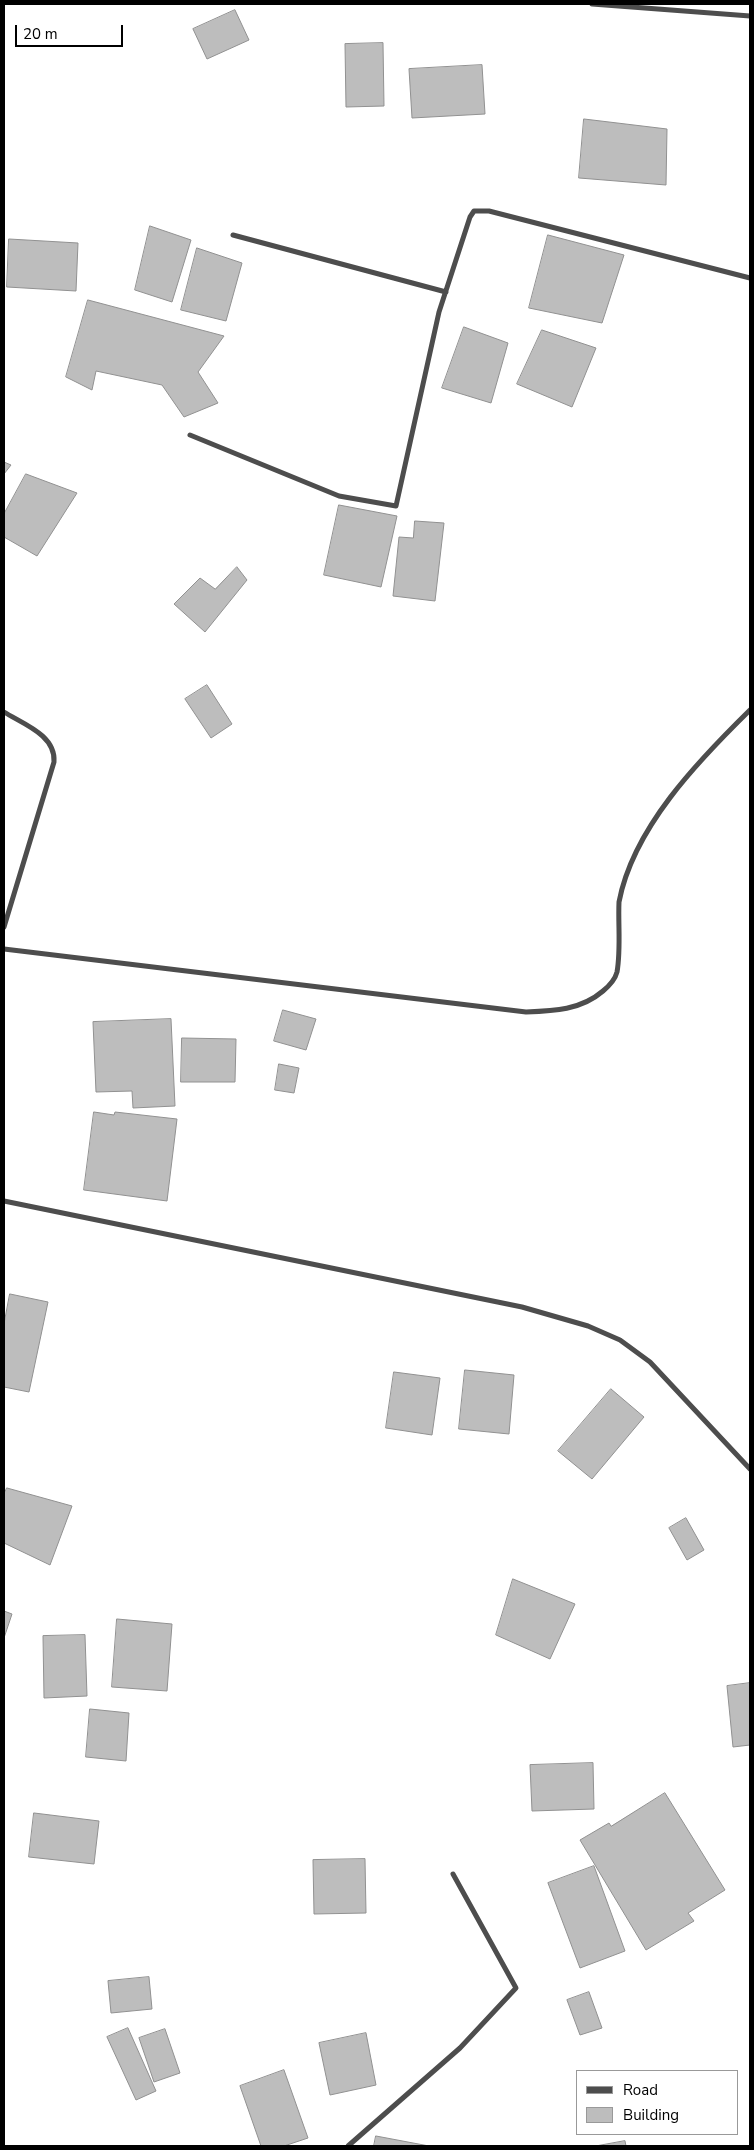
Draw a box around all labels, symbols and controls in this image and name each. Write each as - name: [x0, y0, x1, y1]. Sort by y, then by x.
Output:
- scale bar: [18, 15, 125, 47]
- text: 20 m: [23, 24, 58, 44]
- legend: [576, 2070, 739, 2135]
- text: Road: [623, 2080, 658, 2100]
- text: Building: [623, 2105, 679, 2125]

